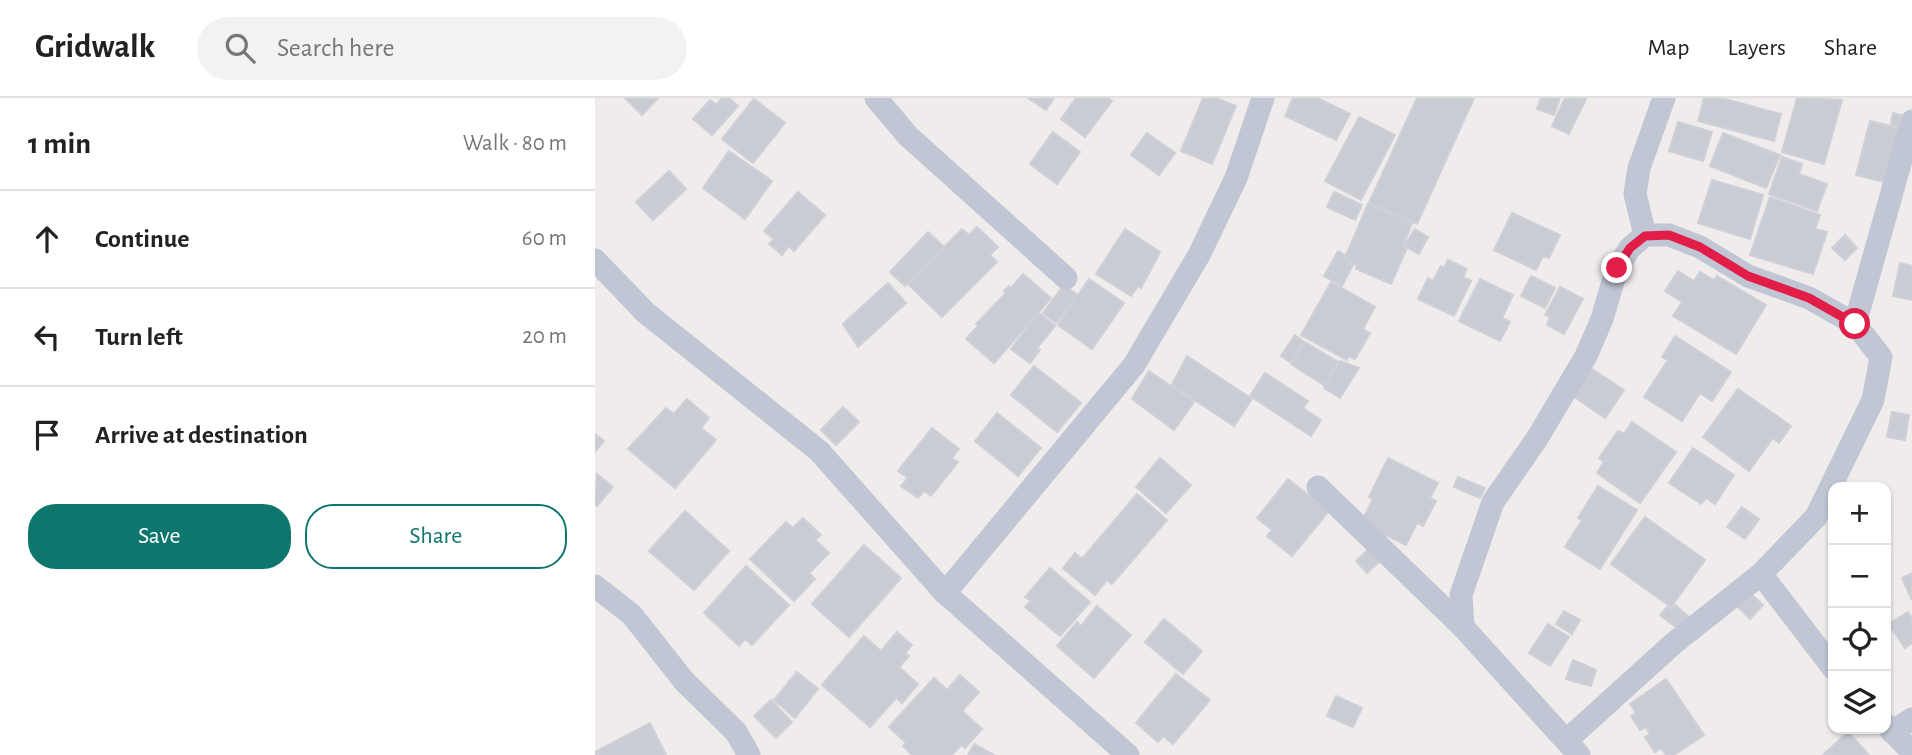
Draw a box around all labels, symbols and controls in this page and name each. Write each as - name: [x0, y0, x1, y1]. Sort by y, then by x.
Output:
- search box: [197, 17, 687, 80]
- icon: search: [221, 29, 259, 67]
- text: Gridwalk: [35, 31, 155, 64]
- text: Search here: [277, 35, 395, 61]
- text: Map: [1647, 36, 1689, 60]
- text: Layers: [1727, 36, 1786, 60]
- text: Share: [1824, 36, 1877, 60]
- text: 1 min: [28, 129, 91, 159]
- text: Walk · 80 m: [463, 132, 567, 155]
- icon: ahead: [28, 220, 66, 258]
- text: Continue: [95, 226, 190, 252]
- text: 60 m: [522, 227, 567, 250]
- route end: [1601, 252, 1632, 283]
- route start: [1839, 308, 1870, 339]
- icon: left: [28, 318, 66, 356]
- text: Turn left: [95, 324, 183, 350]
- text: 20 m: [522, 325, 567, 348]
- icon: arrive: [28, 416, 66, 454]
- text: Arrive at destination: [95, 422, 308, 448]
- map controls: [1828, 482, 1891, 734]
- button: +: [1828, 482, 1891, 545]
- button: Save: [28, 504, 291, 569]
- button: Share: [305, 504, 567, 569]
- button: −: [1828, 545, 1891, 608]
- button: locate: [1828, 608, 1891, 671]
- button: layers: [1828, 671, 1891, 734]

